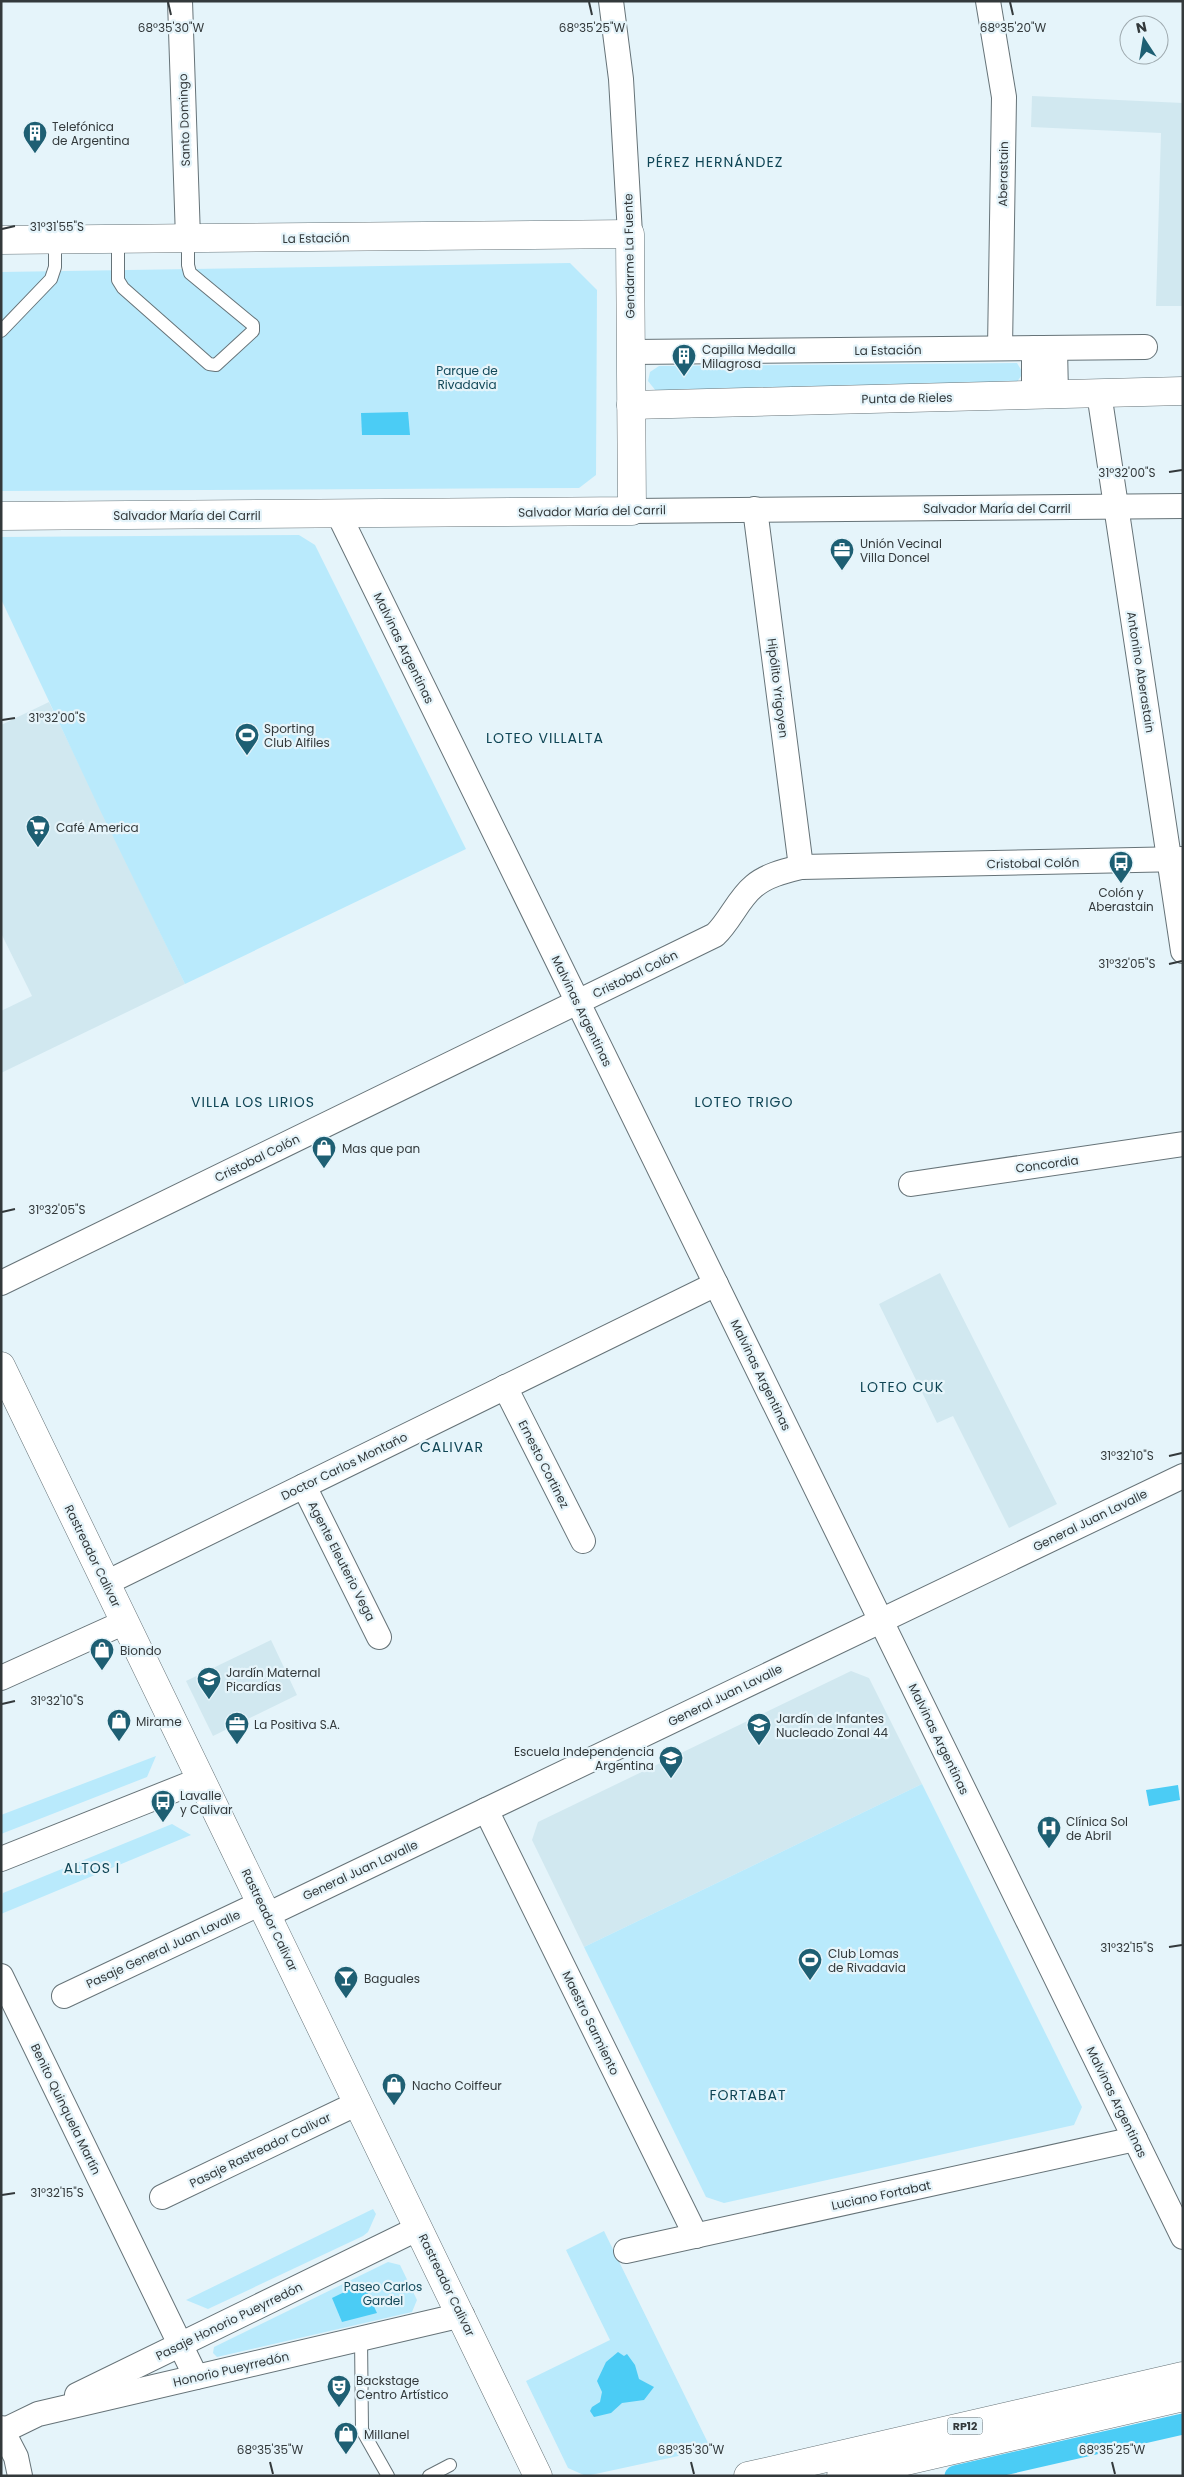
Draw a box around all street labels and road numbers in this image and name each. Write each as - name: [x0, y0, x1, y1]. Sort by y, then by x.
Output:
- street label: Santo Domingo: [174, 73, 194, 167]
- street label: Aberastain: [994, 141, 1012, 207]
- street label: Gendarme La Fuente: [619, 193, 639, 319]
- street label: La Estación: [282, 229, 350, 247]
- street label: La Estación: [854, 341, 922, 359]
- street label: Punta de Rieles: [861, 389, 953, 407]
- street label: Salvador María del Carril: [923, 500, 1071, 517]
- street label: Salvador María del Carril: [518, 501, 666, 521]
- street label: Salvador María del Carril: [113, 507, 261, 524]
- street label: Malvinas Argentinas: [370, 590, 438, 706]
- street label: Antonino Aberastain: [1123, 610, 1159, 734]
- street label: Hipólito Yrigoyen: [763, 637, 793, 739]
- street label: Cristobal Colón: [987, 854, 1079, 872]
- street label: Cristobal Colón: [590, 946, 680, 1002]
- street label: Malvinas Argentinas: [548, 953, 616, 1069]
- street label: Cristobal Colón: [212, 1130, 302, 1186]
- street label: Concordia: [1014, 1151, 1080, 1177]
- street label: Malvinas Argentinas: [727, 1317, 795, 1433]
- street label: Ernesto Cortinez: [515, 1417, 573, 1511]
- street label: Doctor Carlos Montaño: [278, 1428, 410, 1504]
- street label: General Juan Lavalle: [1030, 1485, 1150, 1555]
- street label: Agente Eleuterio Vega: [304, 1498, 380, 1624]
- street label: Rastreador Calivar: [61, 1502, 125, 1611]
- street label: General Juan Lavalle: [665, 1660, 785, 1730]
- street label: Malvinas Argentinas: [905, 1681, 973, 1797]
- street label: General Juan Lavalle: [300, 1836, 420, 1904]
- street label: Rastreador Calivar: [238, 1866, 302, 1975]
- street label: Pasaje General Juan Lavalle: [83, 1906, 243, 1992]
- street label: Maestro Sarmiento: [558, 1968, 624, 2078]
- street label: Benito Quinquela Martín: [27, 2041, 105, 2177]
- street label: Malvinas Argentinas: [1083, 2044, 1151, 2160]
- street label: Pasaje Rastreador Calivar: [187, 2108, 334, 2192]
- street label: Luciano Fortabat: [830, 2176, 932, 2214]
- street label: Rastreador Calivar: [415, 2231, 479, 2340]
- street label: Pasaje Honorio Pueyrredón: [153, 2278, 305, 2364]
- street label: Honorio Pueyrredón: [171, 2347, 291, 2391]
- road number: RP12: [948, 2418, 982, 2434]

